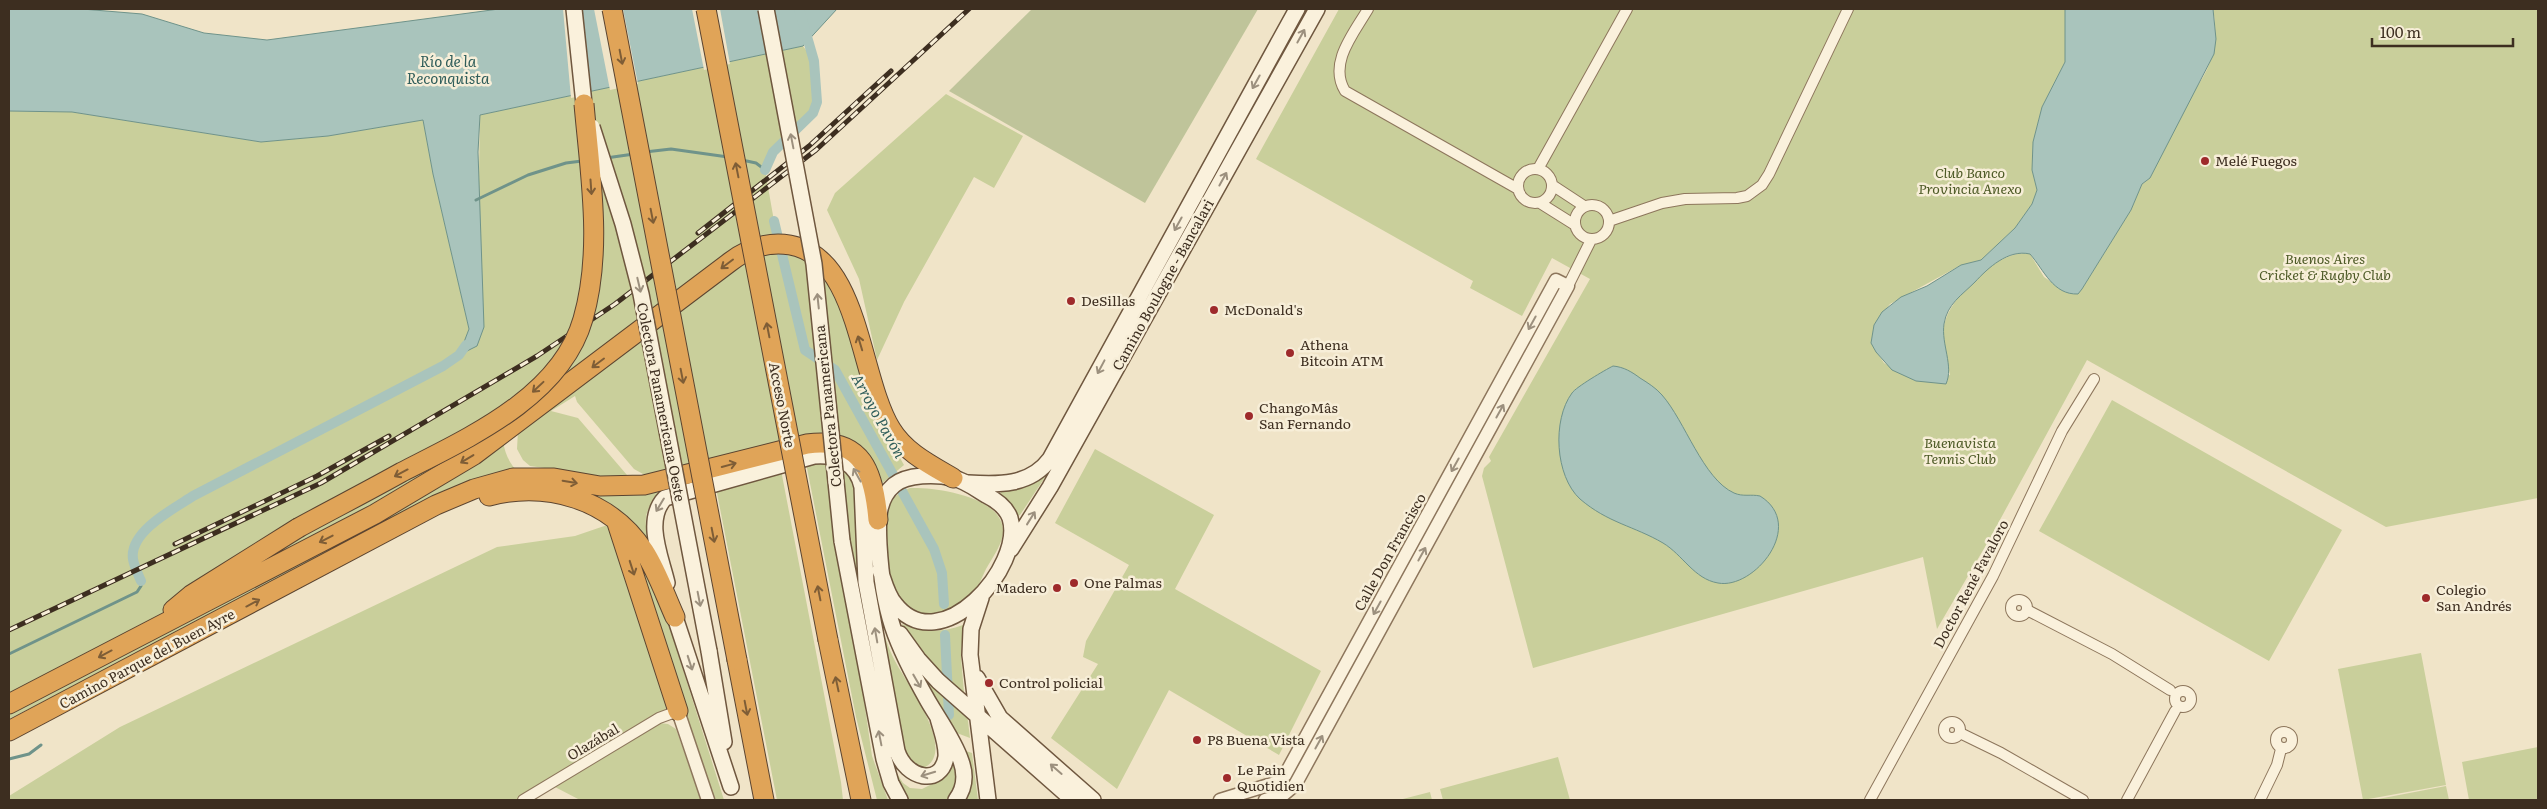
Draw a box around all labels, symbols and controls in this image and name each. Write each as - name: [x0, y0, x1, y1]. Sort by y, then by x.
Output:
- scale bar: [2372, 15, 2513, 47]
- text: 100 m: [2380, 20, 2421, 43]
- one-way arrow: [1297, 30, 1307, 44]
- one-way arrow: [617, 48, 626, 64]
- water label: Río de la Reconquista: [406, 49, 490, 89]
- one-way arrow: [1251, 74, 1260, 89]
- one-way arrow: [787, 133, 796, 149]
- place label: Melé Fuegos: [2215, 150, 2297, 170]
- marker: Melé Fuegos: [2199, 155, 2211, 167]
- park label: Club Banco Provincia Anexo: [1918, 162, 2022, 198]
- one-way arrow: [732, 163, 741, 179]
- one-way arrow: [1218, 171, 1228, 186]
- one-way arrow: [586, 179, 596, 195]
- street label: Camino Boulogne - Bancalari: [1107, 195, 1218, 374]
- one-way arrow: [647, 208, 657, 224]
- one-way arrow: [1172, 217, 1182, 231]
- park label: Buenos Aires Cricket & Rugby Club: [2259, 248, 2391, 284]
- one-way arrow: [721, 259, 734, 270]
- one-way arrow: [634, 276, 644, 292]
- place label: DeSillas: [1081, 290, 1135, 310]
- one-way arrow: [813, 294, 823, 310]
- marker: DeSillas: [1065, 295, 1077, 307]
- place label: McDonald's: [1224, 299, 1303, 319]
- street label: Colectora Panamericana Oeste: [633, 301, 691, 503]
- marker: McDonald's: [1208, 304, 1220, 316]
- one-way arrow: [1527, 315, 1537, 329]
- one-way arrow: [763, 322, 772, 338]
- street label: Colectora Panamericana: [809, 324, 845, 488]
- place label: Athena Bitcoin ATM: [1300, 334, 1384, 370]
- one-way arrow: [854, 335, 864, 351]
- marker: Athena Bitcoin ATM: [1284, 347, 1296, 359]
- one-way arrow: [592, 357, 605, 368]
- street label: Acceso Norte: [765, 360, 801, 449]
- one-way arrow: [1095, 360, 1105, 374]
- one-way arrow: [678, 367, 688, 383]
- water label: Arroyo Pavón: [847, 369, 912, 462]
- one-way arrow: [532, 381, 545, 393]
- place label: ChangoMâs San Fernando: [1259, 397, 1351, 433]
- one-way arrow: [1496, 404, 1505, 419]
- marker: ChangoMâs San Fernando: [1243, 410, 1255, 422]
- park label: Buenavista Tennis Club: [1924, 432, 1996, 468]
- one-way arrow: [461, 455, 475, 465]
- one-way arrow: [1450, 458, 1460, 473]
- one-way arrow: [721, 459, 737, 469]
- one-way arrow: [852, 468, 862, 483]
- one-way arrow: [394, 469, 409, 478]
- one-way arrow: [561, 477, 577, 487]
- street label: Calle Don Francisco: [1348, 489, 1430, 614]
- one-way arrow: [655, 498, 666, 512]
- one-way arrow: [1027, 512, 1037, 526]
- street label: Doctor René Favaloro: [1928, 516, 2013, 651]
- one-way arrow: [709, 527, 718, 543]
- one-way arrow: [318, 534, 333, 544]
- one-way arrow: [1417, 546, 1427, 561]
- one-way arrow: [627, 560, 637, 576]
- place label: One Palmas: [1084, 572, 1162, 592]
- place label: Madero: [996, 577, 1047, 597]
- marker: One Palmas: [1068, 577, 1080, 589]
- place label: Colegio San Andrés: [2436, 579, 2511, 615]
- marker: Madero: [1051, 582, 1063, 594]
- one-way arrow: [814, 585, 823, 601]
- one-way arrow: [694, 590, 704, 606]
- marker: Colegio San Andrés: [2420, 592, 2432, 604]
- one-way arrow: [246, 598, 261, 608]
- one-way arrow: [1372, 600, 1381, 615]
- street label: Camino Parque del Buen Ayre: [55, 603, 238, 713]
- one-way arrow: [871, 628, 880, 644]
- one-way arrow: [97, 649, 112, 659]
- one-way arrow: [685, 655, 695, 671]
- place label: Control policial: [999, 672, 1103, 692]
- one-way arrow: [912, 674, 922, 688]
- one-way arrow: [832, 676, 842, 692]
- marker: Control policial: [983, 677, 995, 689]
- one-way arrow: [742, 699, 752, 715]
- street label: Olazábal: [563, 718, 622, 764]
- place label: P8 Buena Vista: [1207, 729, 1305, 749]
- one-way arrow: [875, 730, 884, 746]
- marker: P8 Buena Vista: [1191, 734, 1203, 746]
- one-way arrow: [1315, 735, 1324, 750]
- place label: Le Pain Quotidien: [1237, 759, 1304, 795]
- one-way arrow: [1050, 763, 1063, 774]
- one-way arrow: [920, 769, 936, 779]
- marker: Le Pain Quotidien: [1221, 772, 1233, 784]

